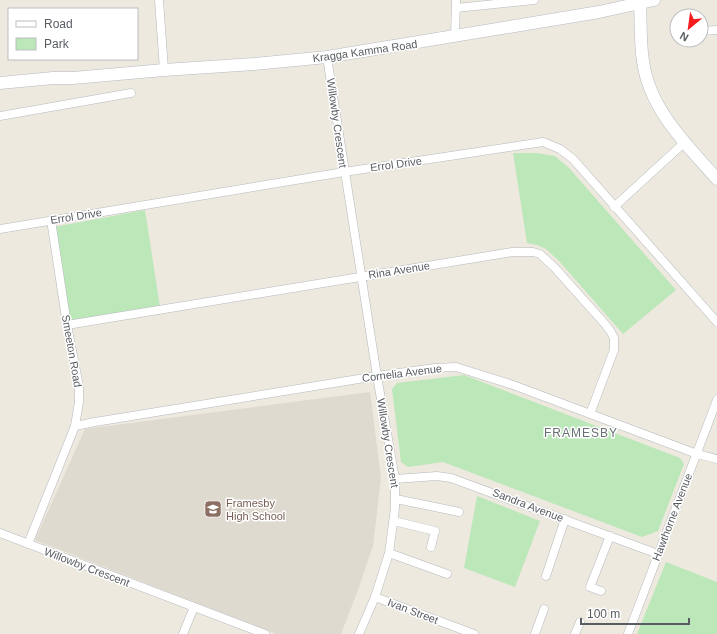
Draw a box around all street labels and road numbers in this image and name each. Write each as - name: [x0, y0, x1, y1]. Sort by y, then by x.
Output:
- street label: Kragga Kamma Road: [312, 38, 418, 64]
- street label: Willowby Crescent: [325, 77, 349, 169]
- street label: Errol Drive: [369, 154, 423, 174]
- street label: Errol Drive: [49, 206, 103, 226]
- street label: Rina Avenue: [367, 259, 431, 281]
- street label: Smeeton Road: [60, 314, 84, 388]
- street label: Cornelia Avenue: [361, 362, 443, 384]
- street label: Willowby Crescent: [375, 397, 401, 489]
- street label: Hawthorne Avenue: [650, 472, 694, 562]
- street label: Sandra Avenue: [491, 486, 565, 524]
- street label: Willowby Crescent: [43, 545, 131, 589]
- street label: Ivan Street: [386, 596, 440, 626]

